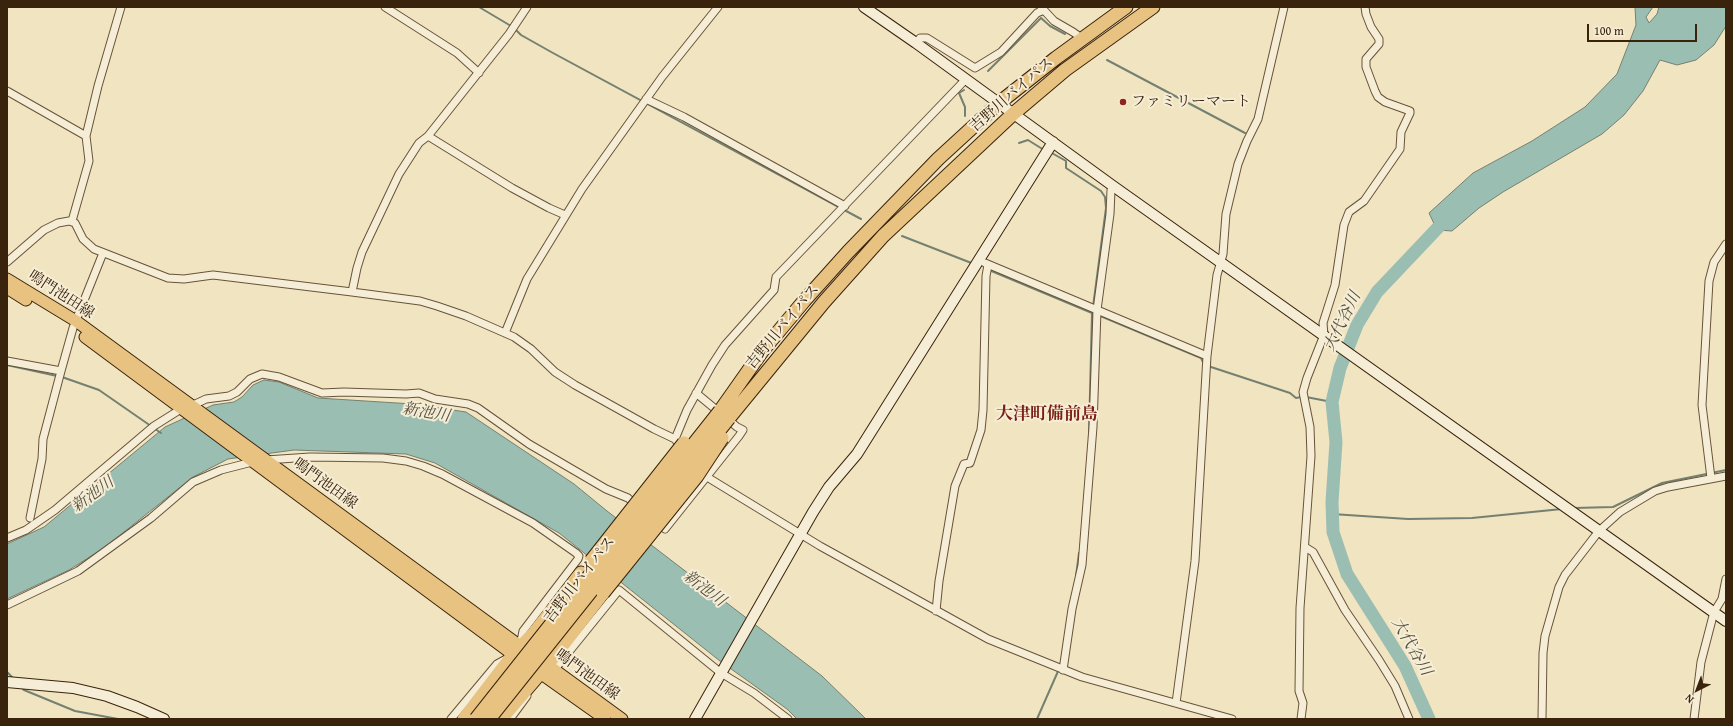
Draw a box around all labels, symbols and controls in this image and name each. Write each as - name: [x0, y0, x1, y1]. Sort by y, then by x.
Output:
- scale bar: [1589, 16, 1699, 42]
- text: 100 m: [1594, 22, 1624, 39]
- street label: 吉野川バイパス: [966, 54, 1058, 136]
- place label: ファミリーマート: [1131, 93, 1251, 111]
- marker: ファミリーマート: [1118, 97, 1128, 107]
- street label: 鳴門池田線: [25, 267, 97, 323]
- street label: 吉野川バイパス: [742, 281, 824, 373]
- water label: 大代谷川: [1320, 289, 1366, 355]
- water label: 新池川: [401, 399, 451, 427]
- district label: 大津町備前島: [996, 405, 1098, 425]
- street label: 鳴門池田線: [289, 455, 361, 513]
- water label: 新池川: [68, 473, 118, 517]
- street label: 吉野川バイパス: [541, 533, 619, 627]
- water label: 新池川: [679, 567, 729, 611]
- water label: 大代谷川: [1387, 614, 1435, 680]
- street label: 鳴門池田線: [551, 646, 623, 704]
- north arrow: [1677, 670, 1717, 710]
- text: N: [1681, 691, 1697, 707]

